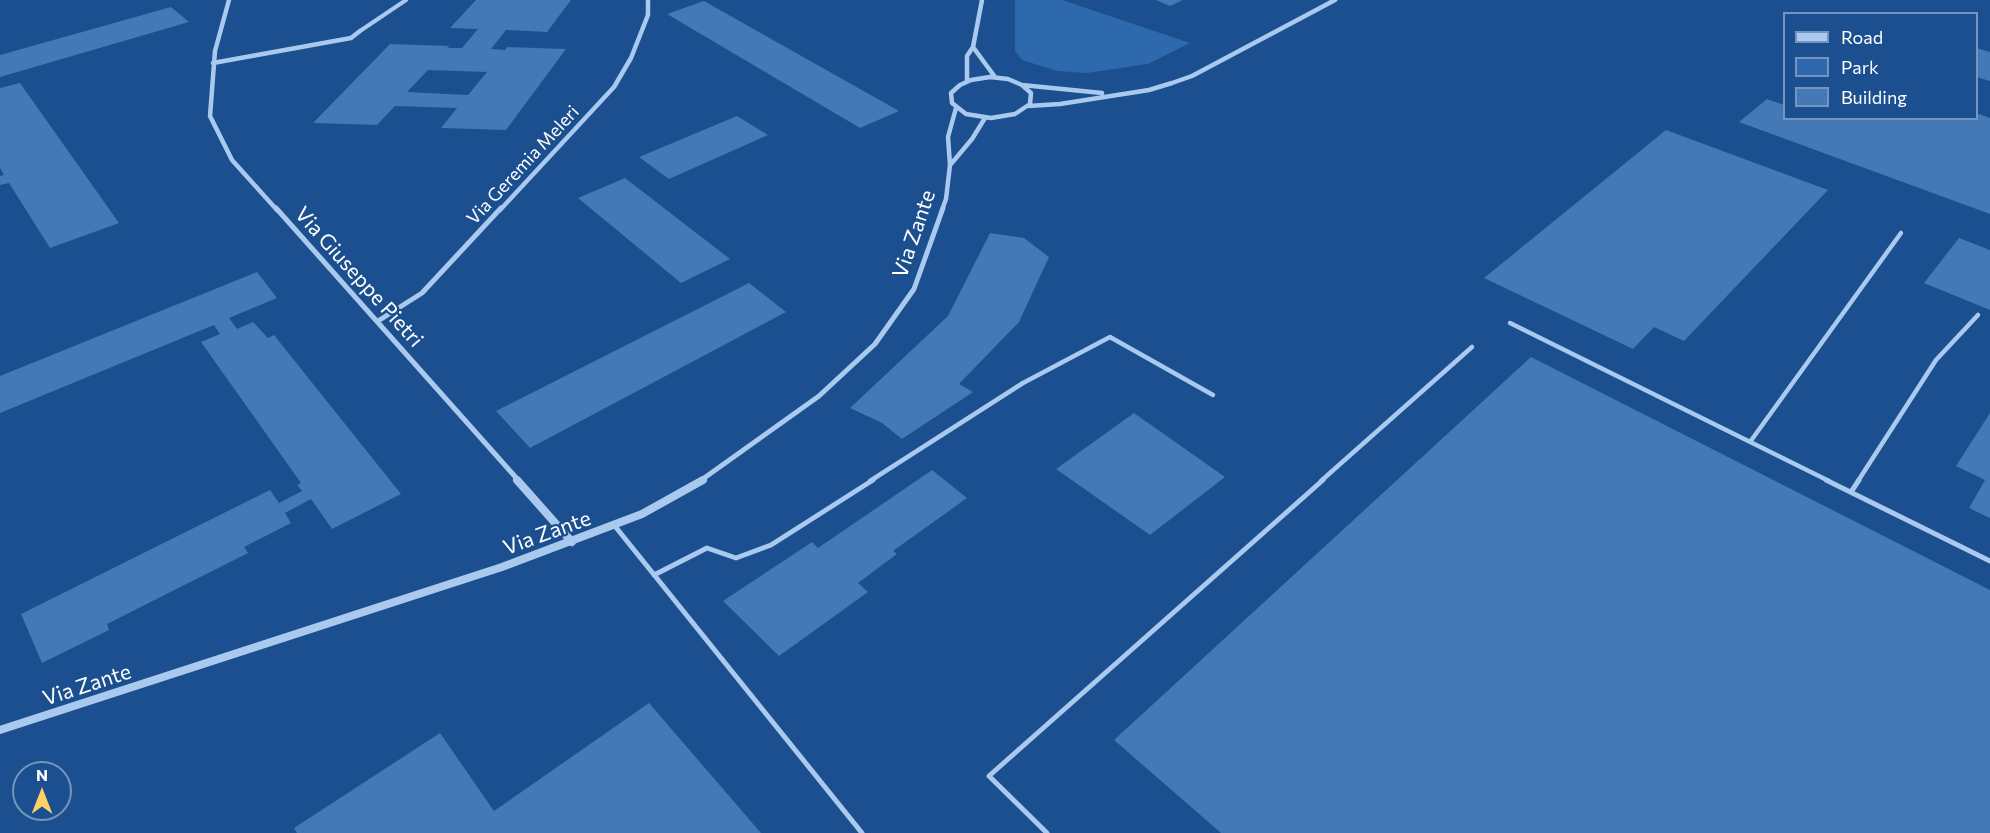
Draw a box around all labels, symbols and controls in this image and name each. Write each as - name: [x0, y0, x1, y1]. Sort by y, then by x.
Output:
- legend: [1783, 12, 1978, 120]
- text: Road: [1841, 26, 1883, 48]
- text: Park: [1841, 56, 1879, 78]
- text: Building: [1841, 86, 1907, 108]
- street label: Via Geremia Meleri: [462, 101, 584, 229]
- street label: Via Zante: [887, 187, 941, 281]
- street label: Via Giuseppe Pietri: [289, 202, 429, 352]
- street label: Via Zante: [500, 506, 594, 560]
- street label: Via Zante: [40, 659, 134, 711]
- north arrow: [12, 761, 72, 821]
- text: N: [36, 765, 48, 784]

